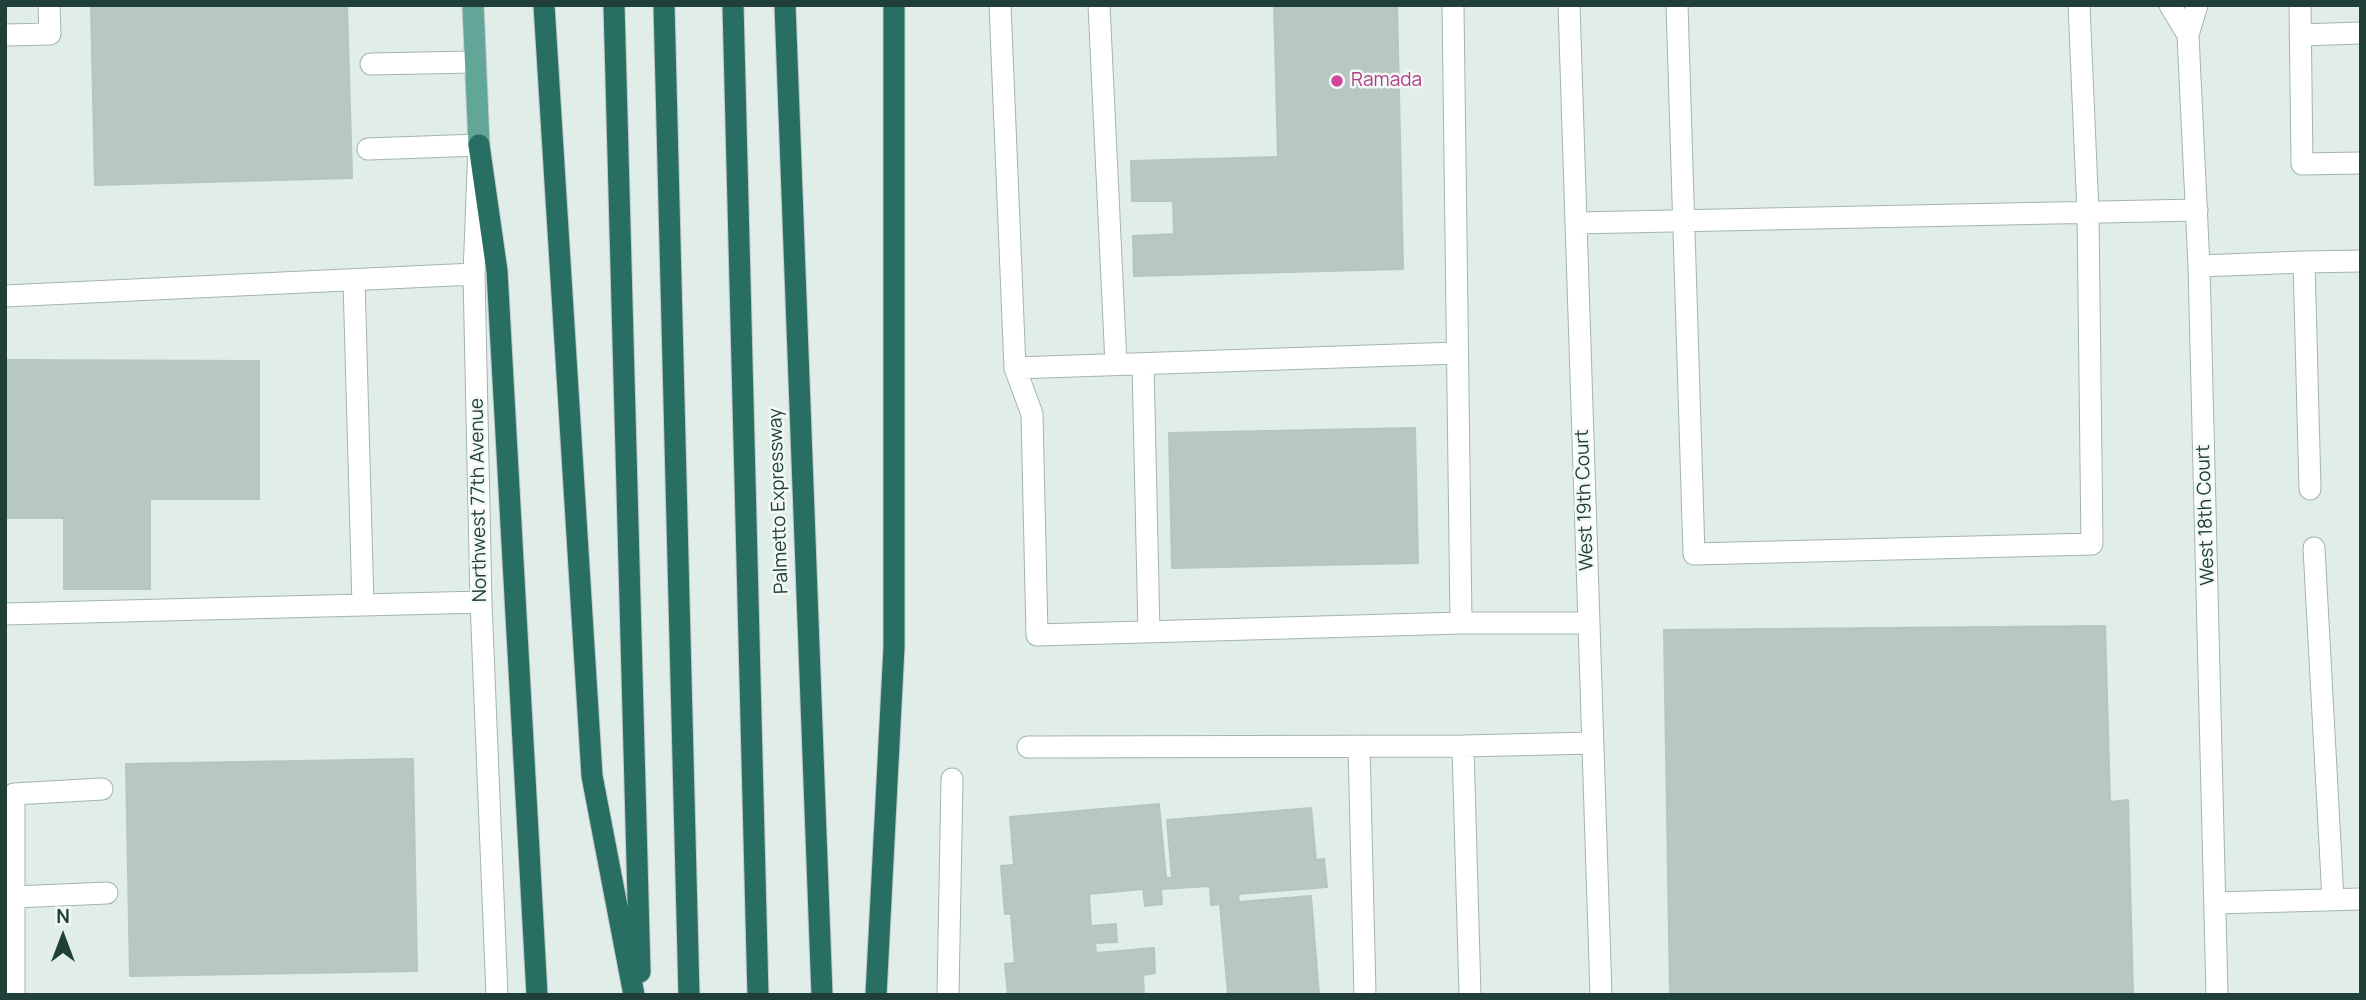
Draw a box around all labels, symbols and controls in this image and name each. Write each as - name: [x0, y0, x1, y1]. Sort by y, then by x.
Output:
- place label: Ramada: [1351, 70, 1422, 92]
- marker: Ramada: [1329, 73, 1345, 89]
- street label: Northwest 77th Avenue: [466, 398, 492, 602]
- street label: Palmetto Expressway: [764, 408, 794, 594]
- street label: West 19th Court: [1571, 429, 1599, 571]
- street label: West 18th Court: [2192, 444, 2220, 586]
- north arrow: [28, 902, 98, 972]
- text: N: [56, 903, 70, 929]

